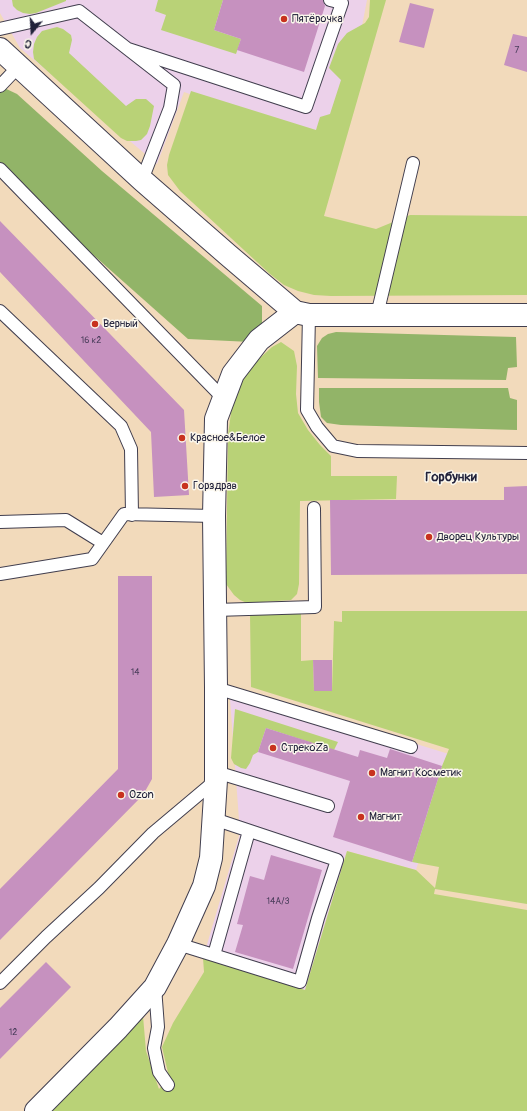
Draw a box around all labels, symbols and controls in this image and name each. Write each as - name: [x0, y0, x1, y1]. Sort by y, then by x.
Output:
- north arrow: [12, 12, 52, 52]
- place label: Пятёрочка: [292, 12, 343, 26]
- marker: Пятёрочка: [279, 14, 289, 24]
- text: С: [23, 37, 33, 51]
- house number: 7: [515, 46, 519, 56]
- place label: Верный: [103, 317, 138, 331]
- marker: Верный: [90, 319, 100, 329]
- house number: 16 к2: [81, 336, 101, 346]
- place label: Красное&Белое: [190, 431, 265, 445]
- marker: Красное&Белое: [177, 433, 187, 443]
- district label: Горбунки: [425, 470, 477, 486]
- place label: Горздрав: [193, 479, 237, 493]
- marker: Горздрав: [180, 481, 190, 491]
- place label: Дворец Культуры: [437, 530, 519, 544]
- marker: Дворец Культуры: [424, 532, 434, 542]
- house number: 14: [131, 668, 139, 678]
- place label: СтрекоZа: [281, 741, 328, 755]
- marker: СтрекоZа: [268, 743, 278, 753]
- place label: Магнит Косметик: [380, 766, 462, 780]
- marker: Магнит Косметик: [367, 768, 377, 778]
- place label: Ozon: [129, 788, 154, 802]
- marker: Ozon: [116, 790, 126, 800]
- place label: Магнит: [369, 810, 402, 824]
- marker: Магнит: [356, 812, 366, 822]
- house number: 14А/3: [267, 897, 289, 907]
- house number: 12: [9, 1028, 17, 1038]

